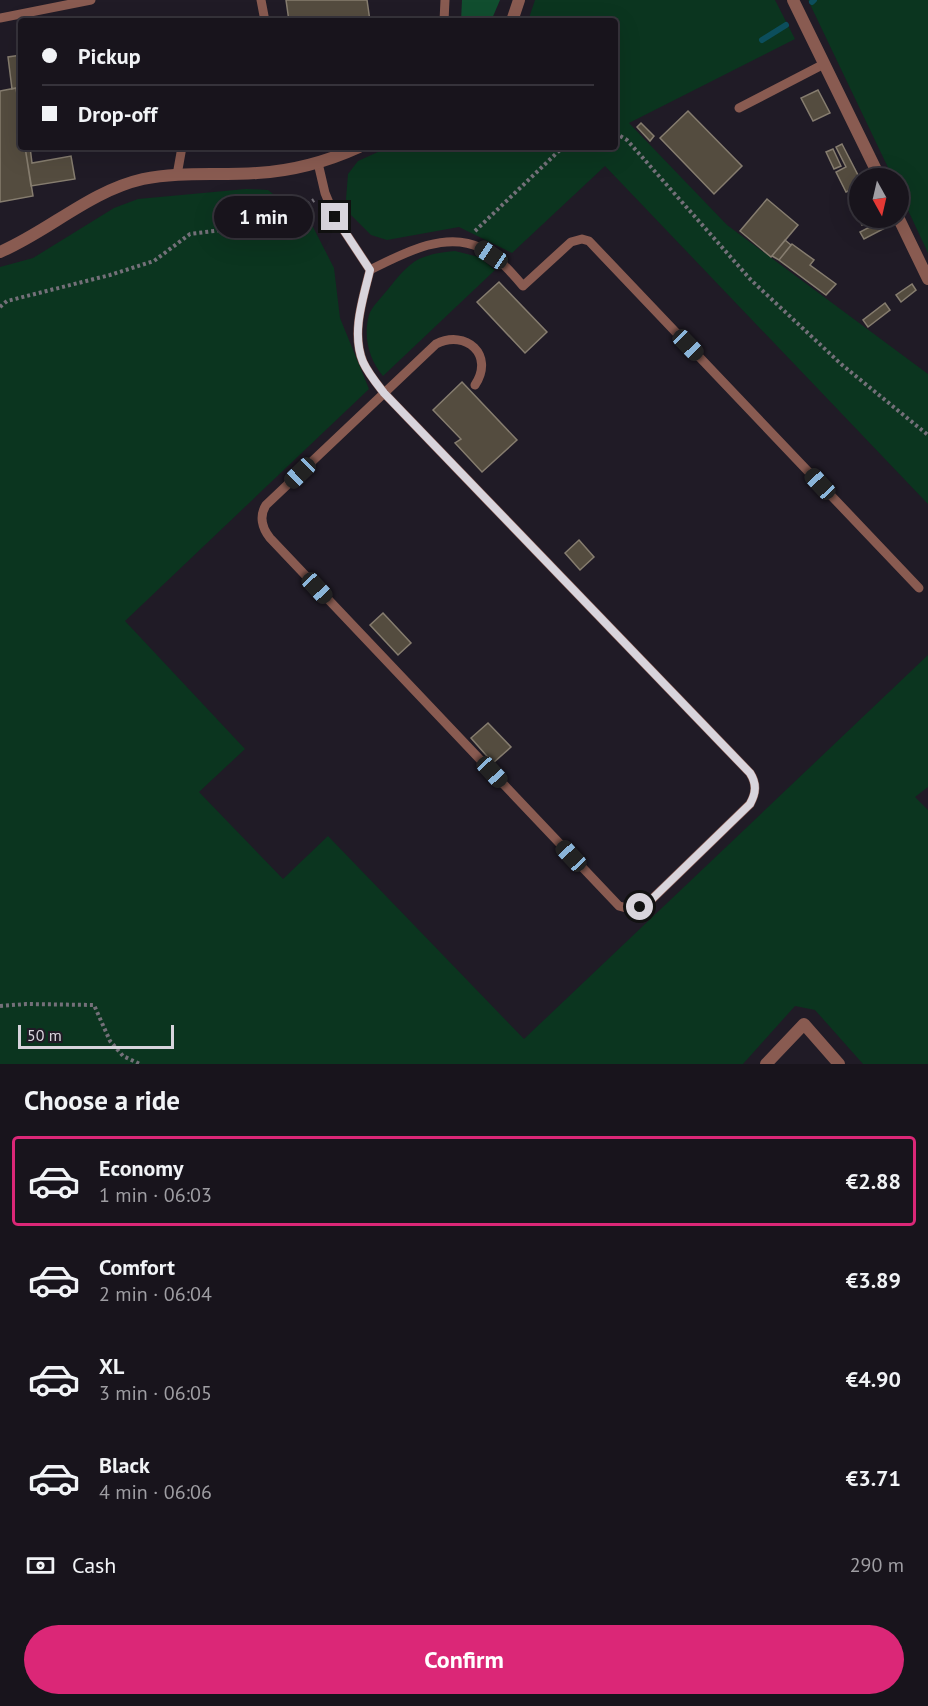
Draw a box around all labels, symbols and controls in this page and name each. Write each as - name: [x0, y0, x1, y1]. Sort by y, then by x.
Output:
- text: Pickup: [78, 42, 141, 70]
- text: Drop-off: [78, 100, 157, 128]
- north arrow: [849, 168, 909, 228]
- map controls: [849, 168, 909, 228]
- callout: 1 min: [215, 196, 314, 238]
- route end: [321, 203, 348, 230]
- text: 1 min: [239, 204, 288, 230]
- car: [471, 237, 511, 273]
- car: [669, 326, 707, 364]
- car: [281, 454, 319, 492]
- car: [801, 465, 839, 503]
- car: [298, 569, 336, 607]
- car: [473, 753, 511, 791]
- car: [552, 837, 590, 875]
- route start: [626, 893, 653, 920]
- scale bar: [18, 1022, 174, 1050]
- text: 50 m: [27, 1025, 62, 1045]
- text: Choose a ride: [24, 1083, 180, 1117]
- icon: car: [27, 1154, 81, 1208]
- text: Economy: [99, 1154, 183, 1182]
- text: €2.88: [846, 1167, 901, 1195]
- text: 1 min · 06:03: [99, 1182, 212, 1208]
- icon: car: [27, 1253, 81, 1307]
- text: Comfort: [99, 1253, 175, 1281]
- text: €3.89: [846, 1266, 901, 1294]
- text: 2 min · 06:04: [99, 1281, 212, 1307]
- icon: car: [27, 1352, 81, 1406]
- text: XL: [99, 1352, 124, 1380]
- text: €4.90: [846, 1365, 901, 1393]
- text: 3 min · 06:05: [99, 1380, 212, 1406]
- icon: car: [27, 1451, 81, 1505]
- text: Black: [99, 1451, 150, 1479]
- text: €3.71: [846, 1464, 901, 1492]
- text: 4 min · 06:06: [99, 1479, 212, 1505]
- icon: cash: [24, 1549, 57, 1582]
- text: Cash: [72, 1551, 116, 1579]
- text: 290 m: [850, 1552, 904, 1578]
- button: Confirm: [24, 1625, 904, 1694]

